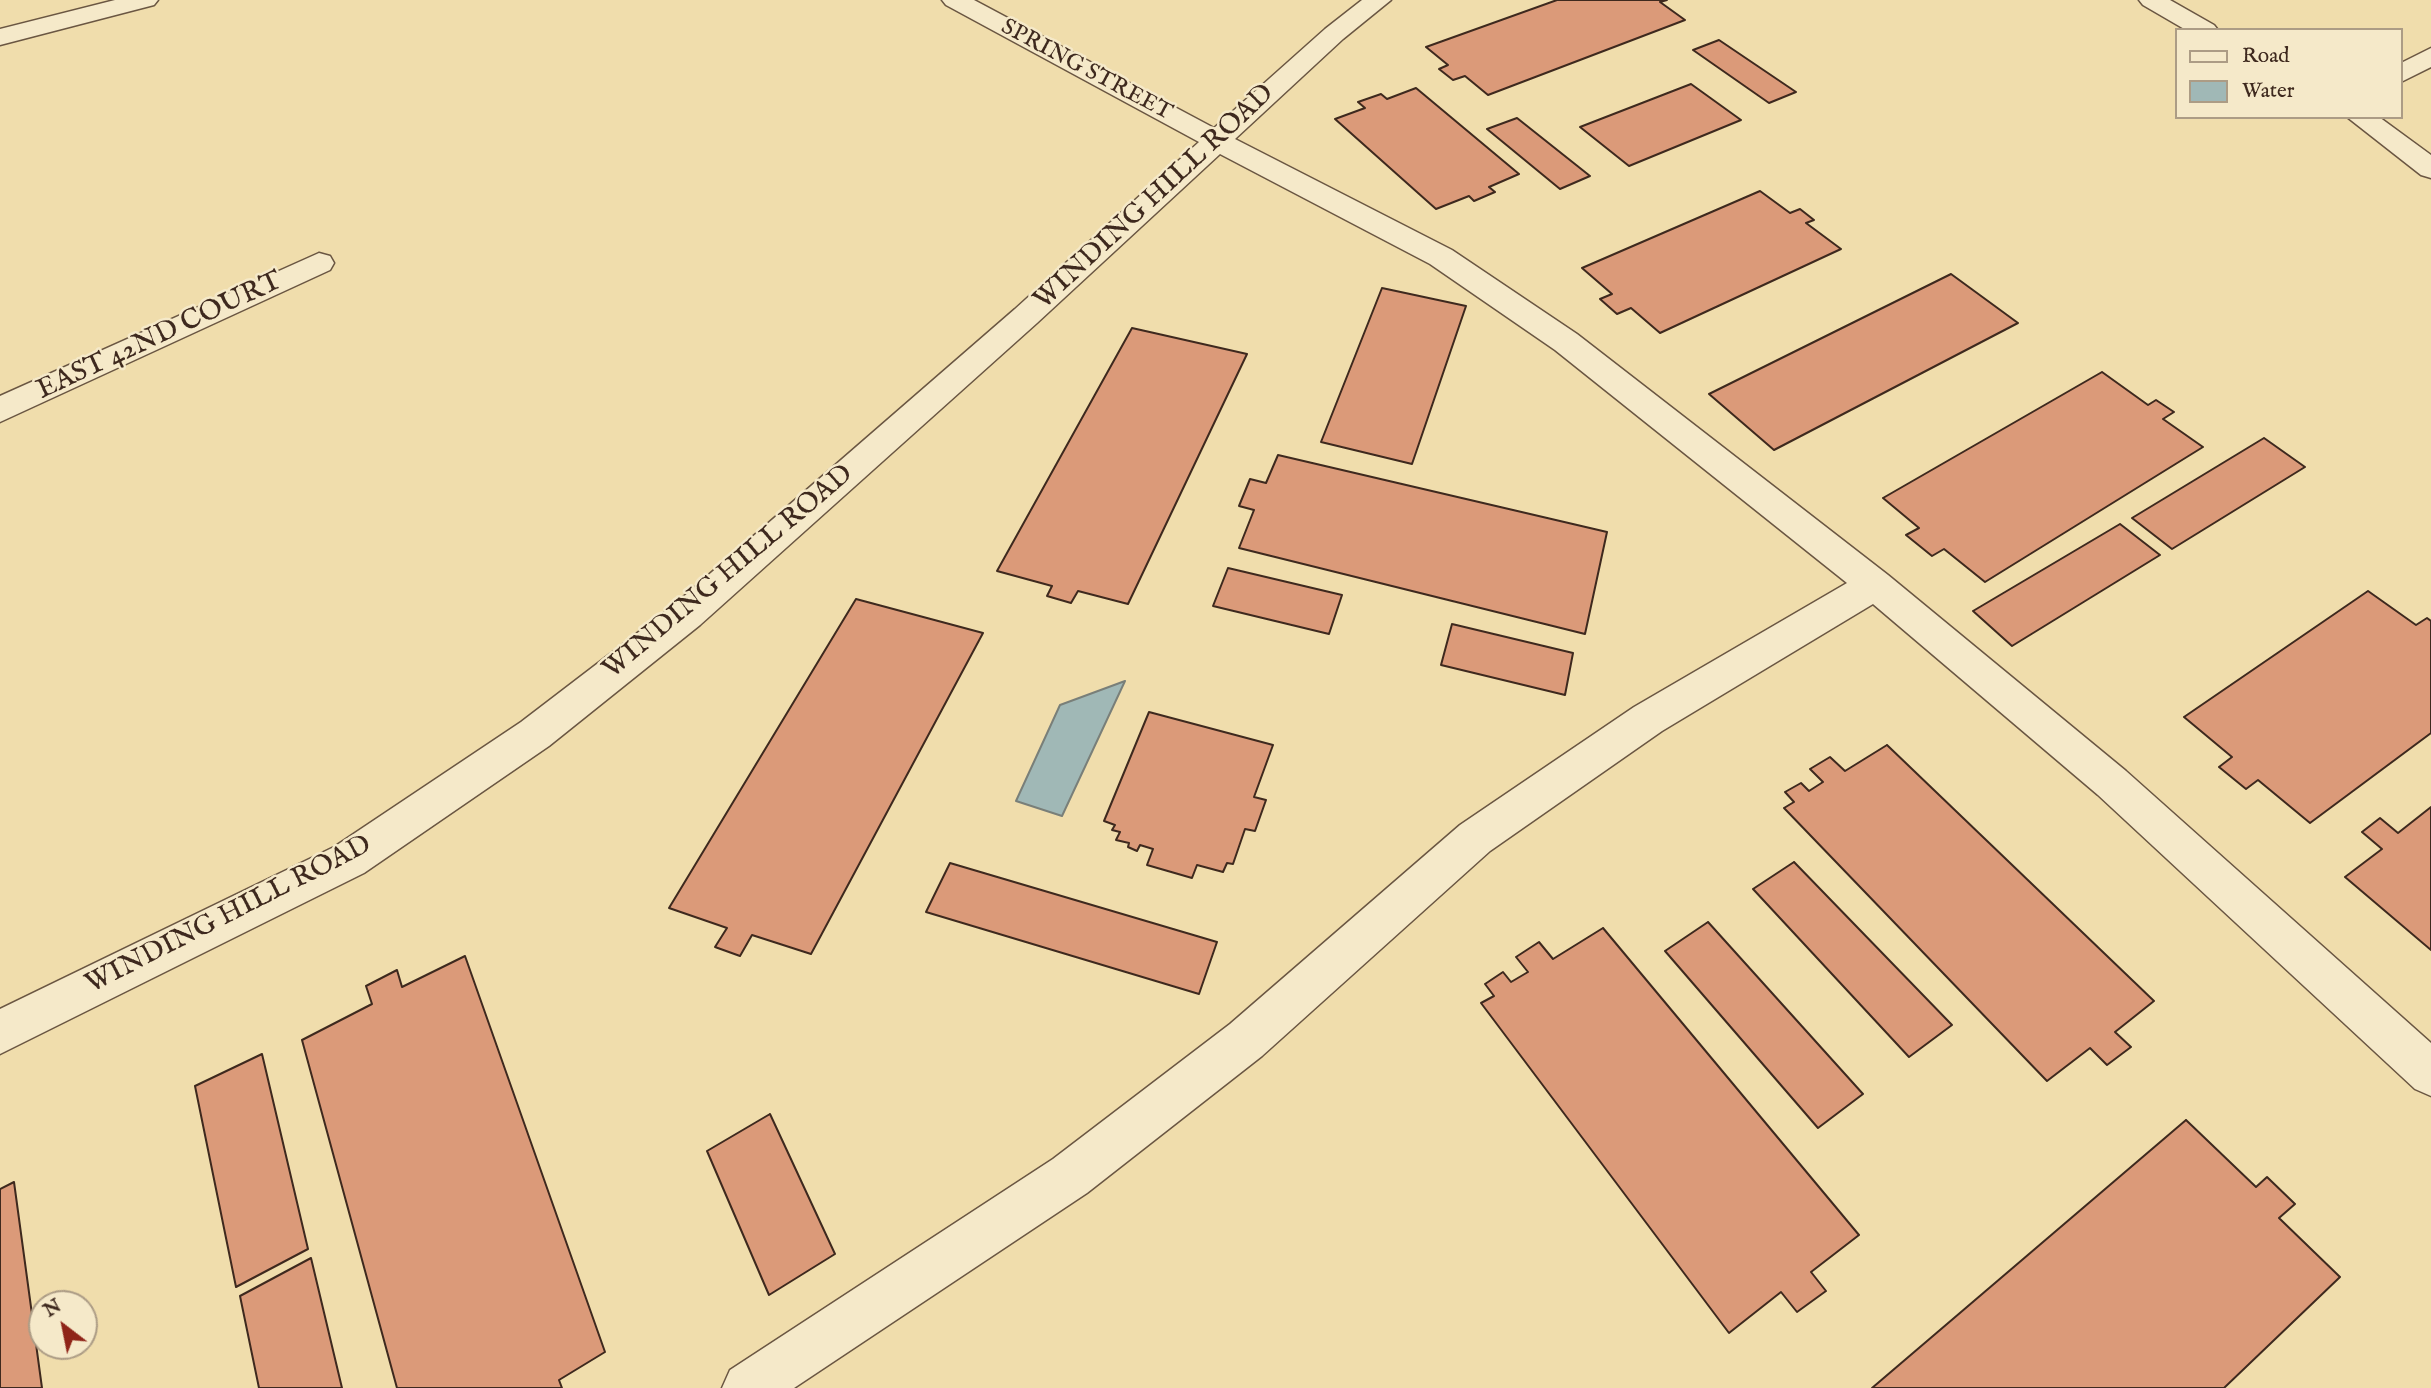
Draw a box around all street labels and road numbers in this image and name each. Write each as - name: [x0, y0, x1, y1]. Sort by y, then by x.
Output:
- street label: SPRING STREET: [996, 14, 1176, 128]
- street label: WINDING HILL ROAD: [1028, 78, 1282, 318]
- street label: EAST 42ND COURT: [32, 265, 288, 409]
- street label: WINDING HILL ROAD: [597, 459, 861, 687]
- street label: WINDING HILL ROAD: [81, 829, 377, 1003]

